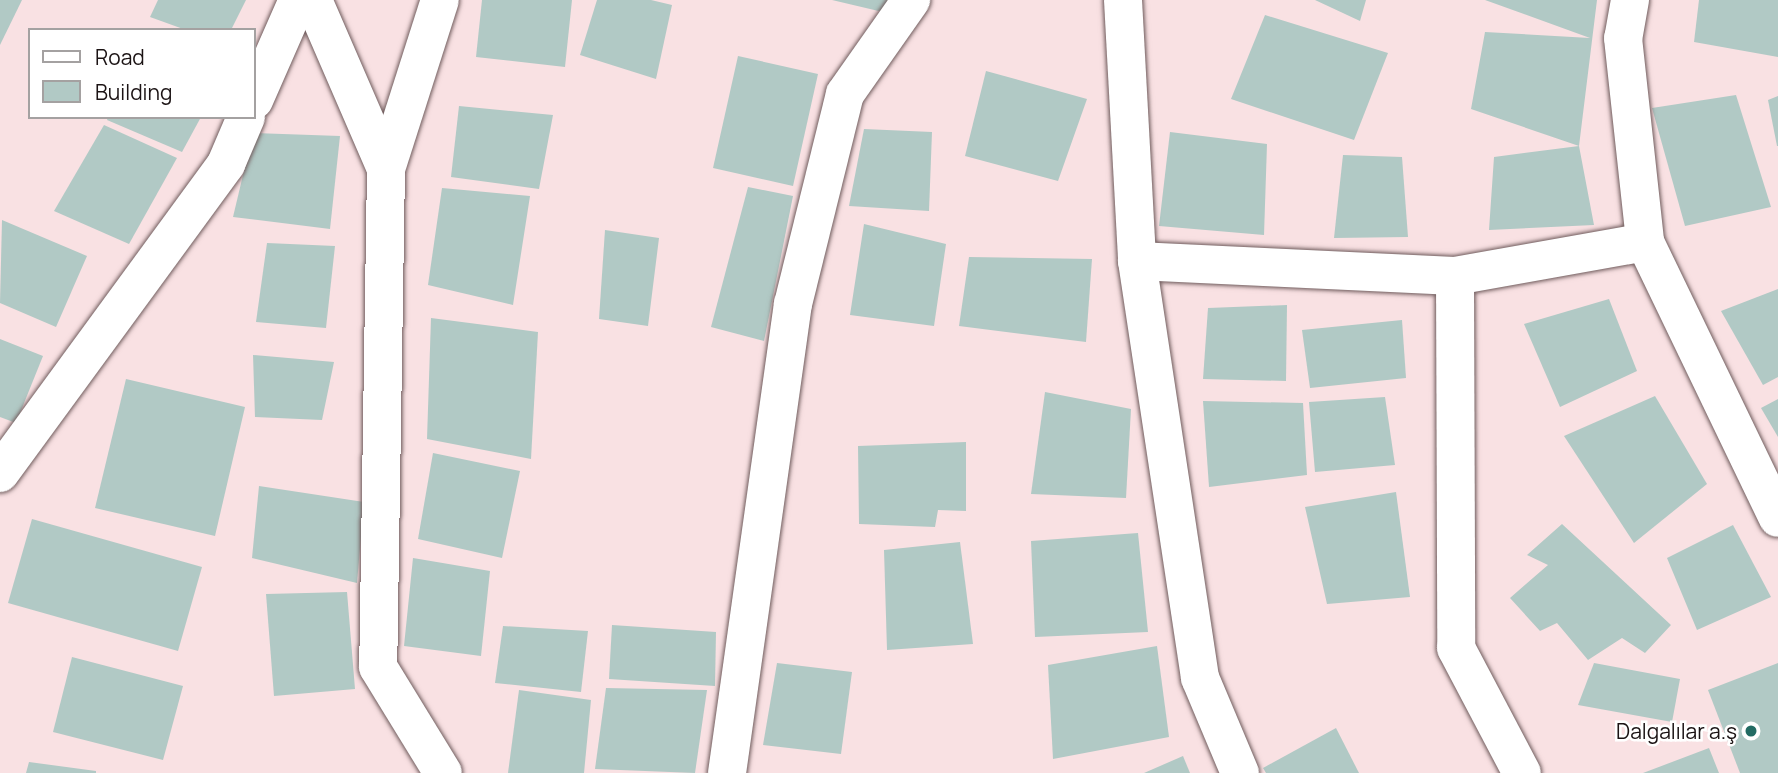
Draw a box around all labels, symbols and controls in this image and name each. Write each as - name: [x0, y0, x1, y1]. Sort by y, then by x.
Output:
- legend: [28, 28, 256, 119]
- text: Road: [95, 43, 145, 71]
- text: Building: [95, 78, 172, 106]
- place label: Dalgalılar a.ş: [1616, 718, 1737, 744]
- marker: Dalgalılar a.ş: [1743, 723, 1759, 739]

